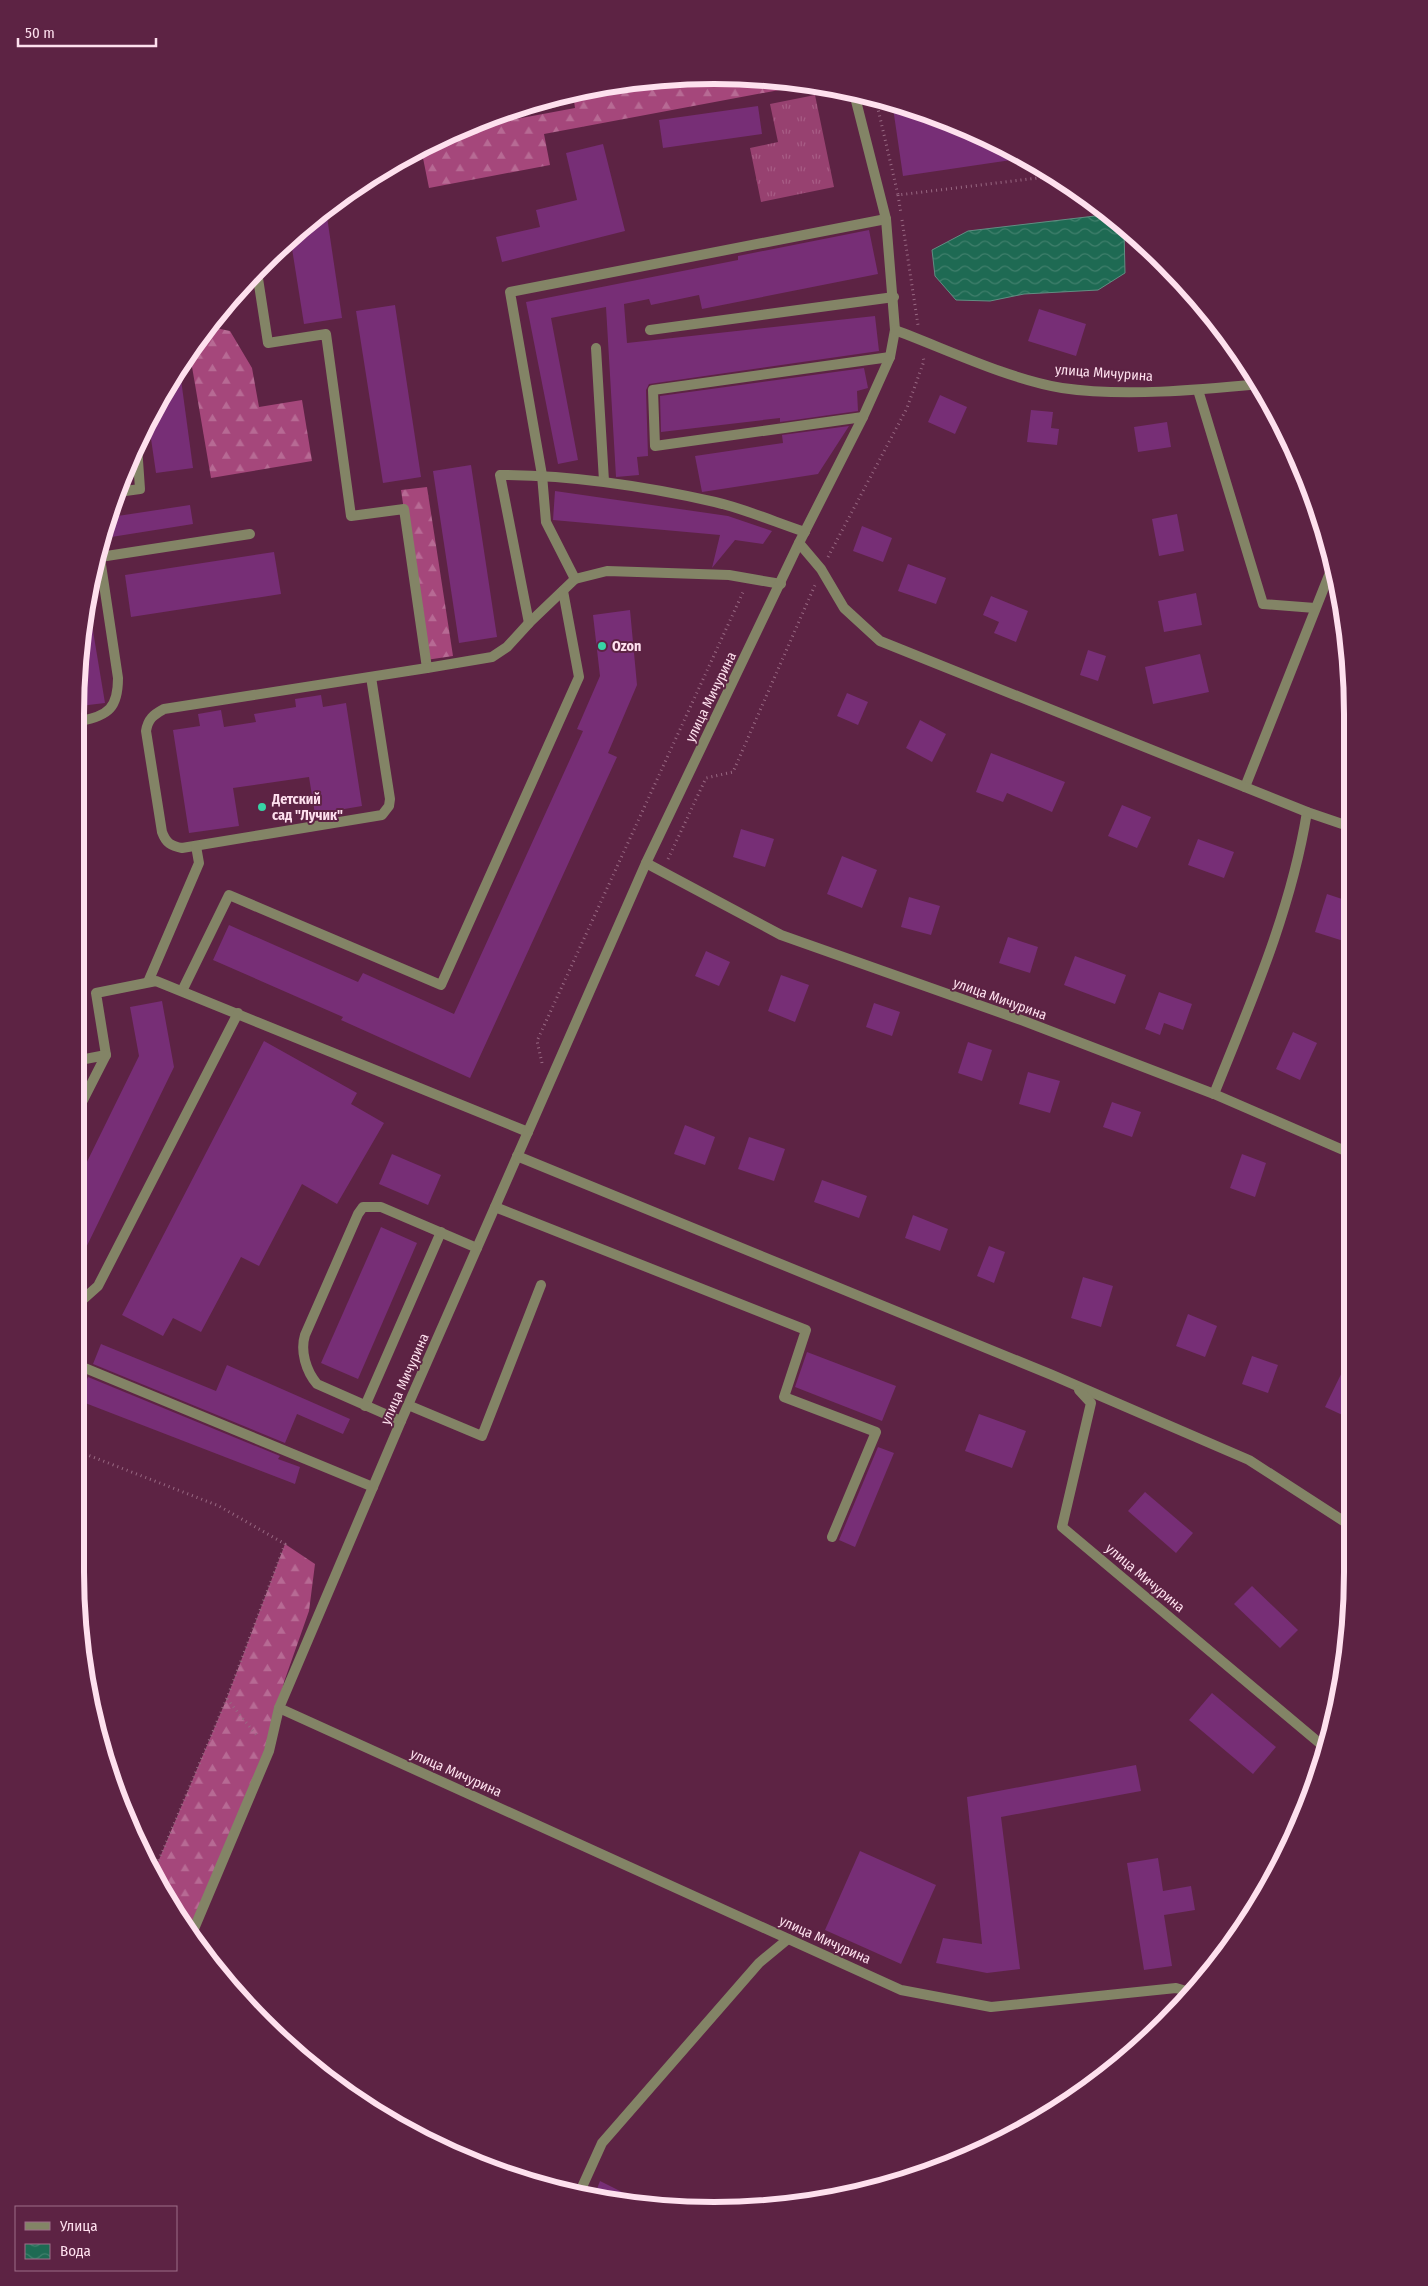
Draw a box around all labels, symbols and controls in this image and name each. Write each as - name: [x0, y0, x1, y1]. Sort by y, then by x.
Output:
- scale bar: [18, 15, 155, 47]
- text: 50 m: [25, 24, 55, 42]
- street label: улица Мичурина: [1054, 361, 1154, 385]
- place label: Ozon: [612, 638, 641, 655]
- marker: Ozon: [596, 640, 608, 652]
- street label: улица Мичурина: [682, 649, 740, 745]
- place label: Детский сад "Лучик": [271, 791, 343, 824]
- marker: Детский сад "Лучик": [256, 801, 268, 813]
- street label: улица Мичурина: [951, 974, 1049, 1024]
- street label: улица Мичурина: [377, 1331, 433, 1427]
- street label: улица Мичурина: [1102, 1540, 1188, 1616]
- street label: улица Мичурина: [408, 1745, 504, 1801]
- street label: улица Мичурина: [777, 1912, 873, 1968]
- legend: [15, 2206, 178, 2271]
- text: Улица: [59, 2217, 98, 2235]
- text: Вода: [60, 2242, 91, 2260]

